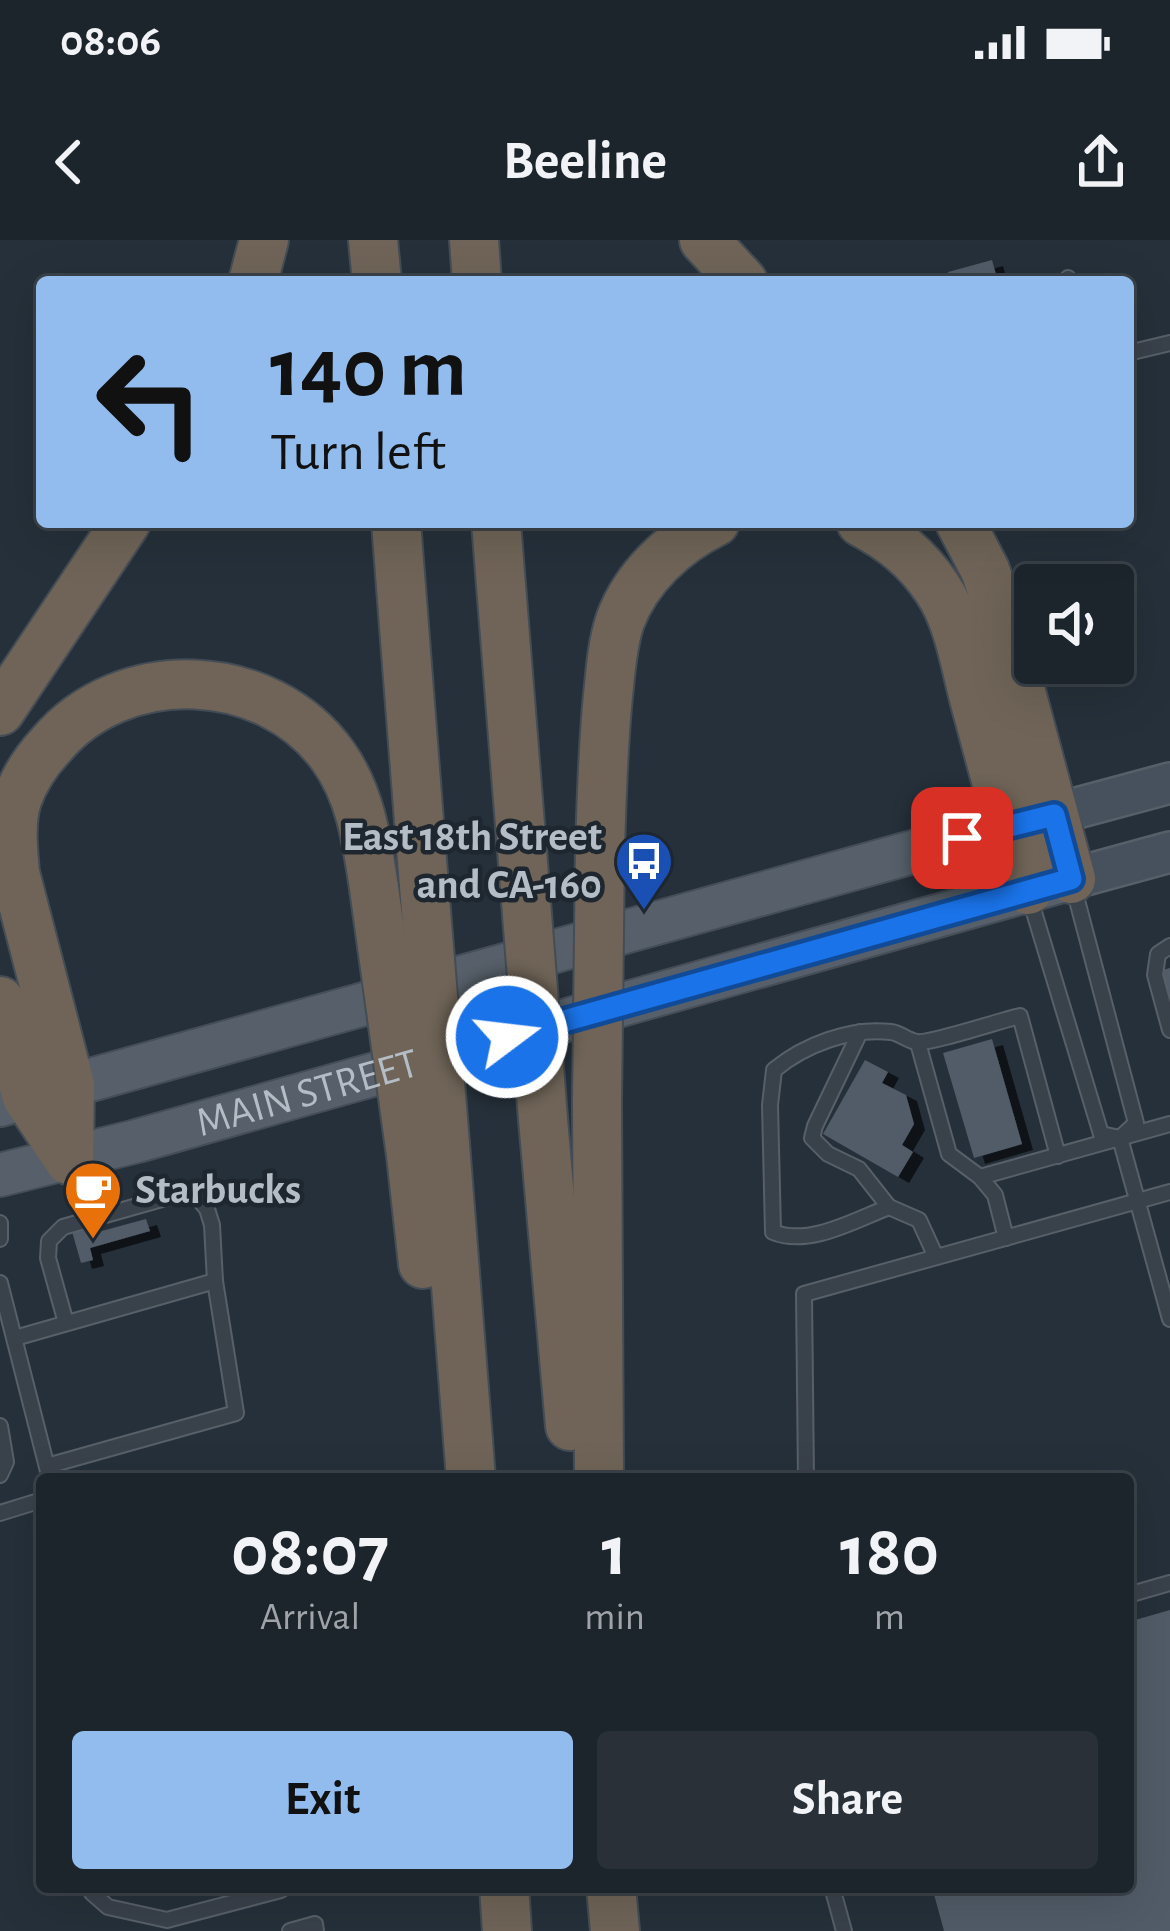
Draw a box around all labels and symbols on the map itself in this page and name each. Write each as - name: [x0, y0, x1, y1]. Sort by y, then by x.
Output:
- pin: [911, 787, 1013, 889]
- place label: East 18th Street and CA-160: [342, 816, 602, 906]
- bus stop icon: East 18th Street and CA-160: [613, 830, 675, 912]
- position arrow: [444, 974, 570, 1100]
- street label: MAIN STREET: [192, 1042, 423, 1144]
- cafe icon: Starbucks: [62, 1159, 124, 1241]
- place label: Starbucks: [135, 1169, 301, 1211]

